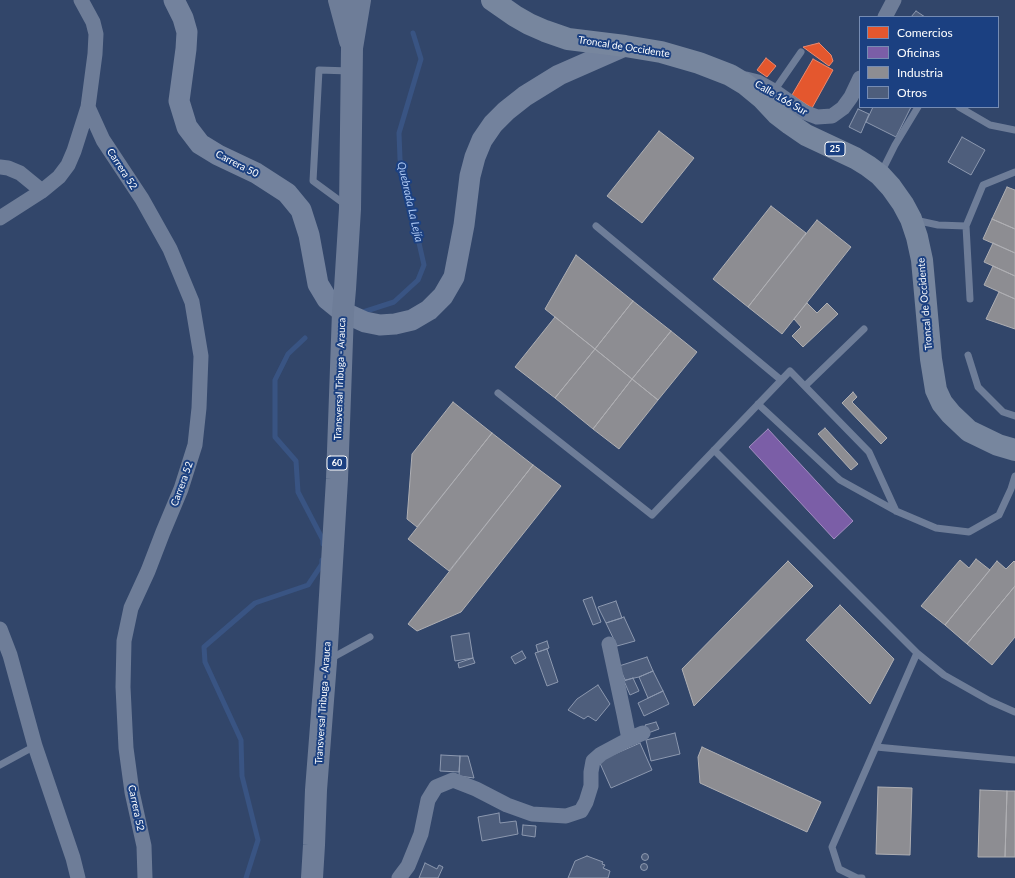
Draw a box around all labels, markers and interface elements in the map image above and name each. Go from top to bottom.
legend [859,16,999,108]
text: Comercios [897,25,953,40]
street label: Troncal de Occidente [577,34,671,60]
text: Oficinas [897,45,940,60]
text: Industria [897,65,943,80]
street label: Calle 166 Sur [753,78,809,118]
text: Otros [897,85,927,100]
road number: 25 [825,142,845,156]
street label: Carrera 52 [104,146,140,192]
street label: Carrera 50 [213,148,261,180]
water label: Quebrada La Lejía [394,160,426,244]
street label: Troncal de Occidente [915,257,935,351]
street label: Transversal Tribuga - Arauca [332,317,348,441]
road number: 60 [327,456,347,470]
street label: Carrera 52 [168,460,196,508]
street label: Transversal Tribuga - Arauca [313,641,333,765]
street label: Carrera 52 [125,784,147,832]

